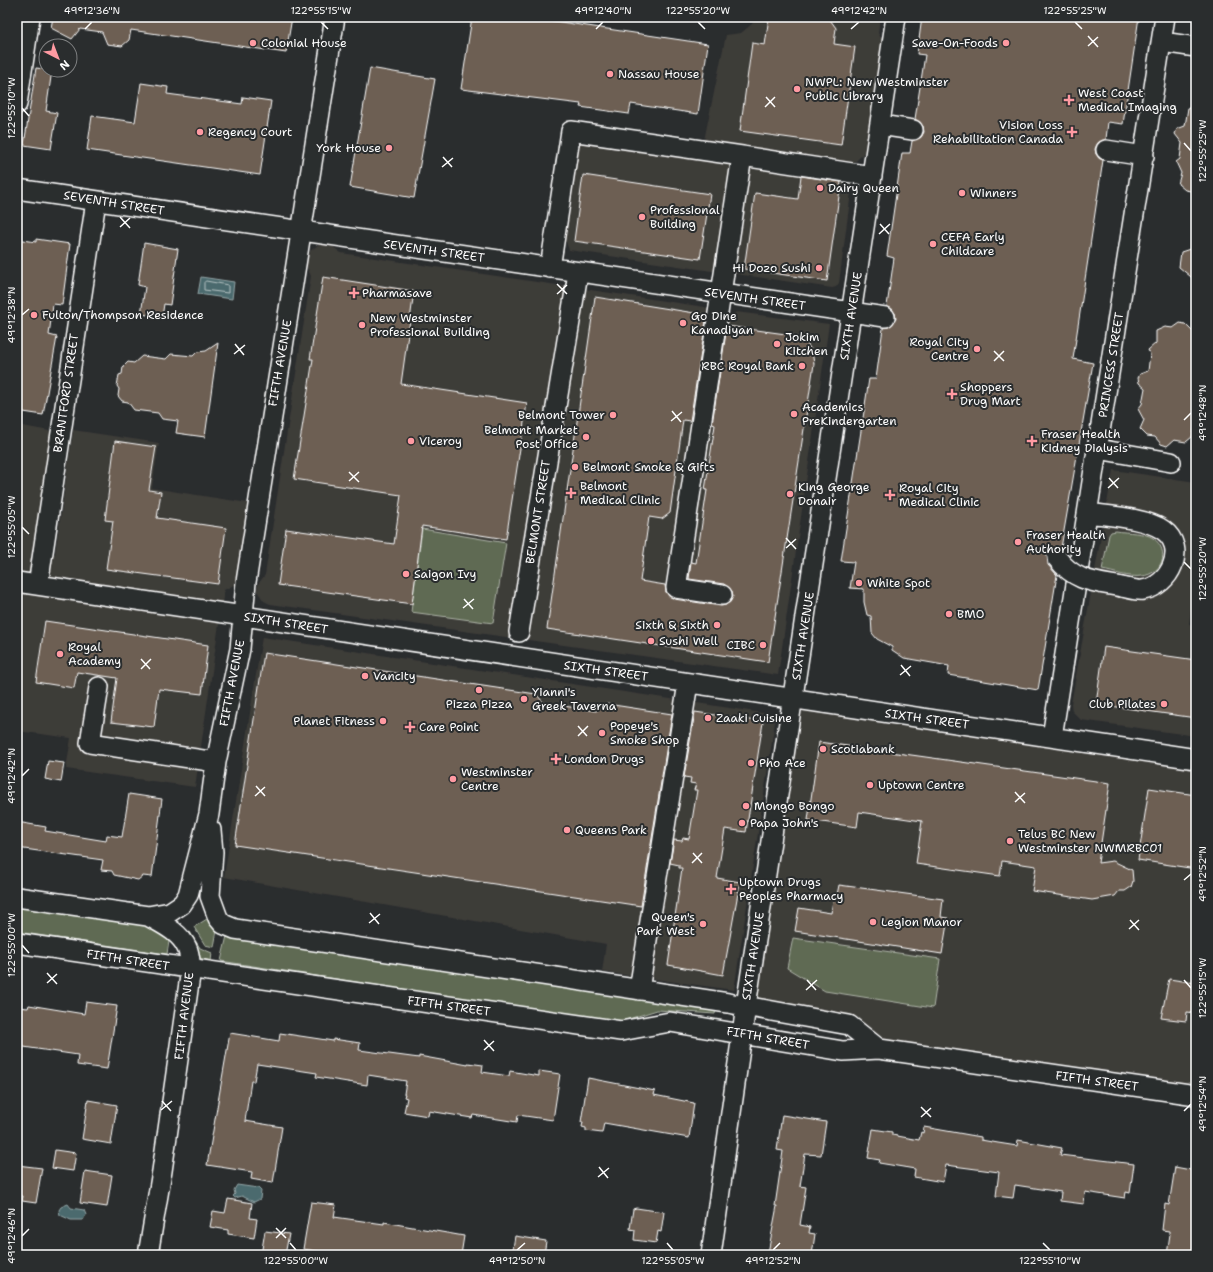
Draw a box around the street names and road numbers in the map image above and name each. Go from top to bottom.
street label: SEVENTH STREET [62,187,166,219]
street label: SEVENTH STREET [382,236,486,266]
street label: SIXTH AVENUE [836,271,866,361]
street label: SEVENTH STREET [703,284,807,314]
street label: PRINCESS STREET [1095,311,1127,419]
street label: FIFTH AVENUE [264,318,296,408]
street label: BRANTFORD STREET [50,332,82,453]
street label: BELMONT STREET [522,458,554,565]
street label: SIXTH AVENUE [788,591,818,681]
street label: SIXTH STREET [243,608,330,638]
street label: FIFTH AVENUE [216,638,248,728]
street label: SIXTH STREET [563,657,650,685]
street label: SIXTH STREET [884,705,971,733]
street label: SIXTH AVENUE [738,911,768,1001]
street label: FIFTH STREET [85,946,171,975]
street label: FIFTH AVENUE [171,971,197,1061]
street label: FIFTH STREET [406,992,492,1020]
street label: FIFTH STREET [725,1023,811,1053]
street label: FIFTH STREET [1054,1067,1140,1095]

